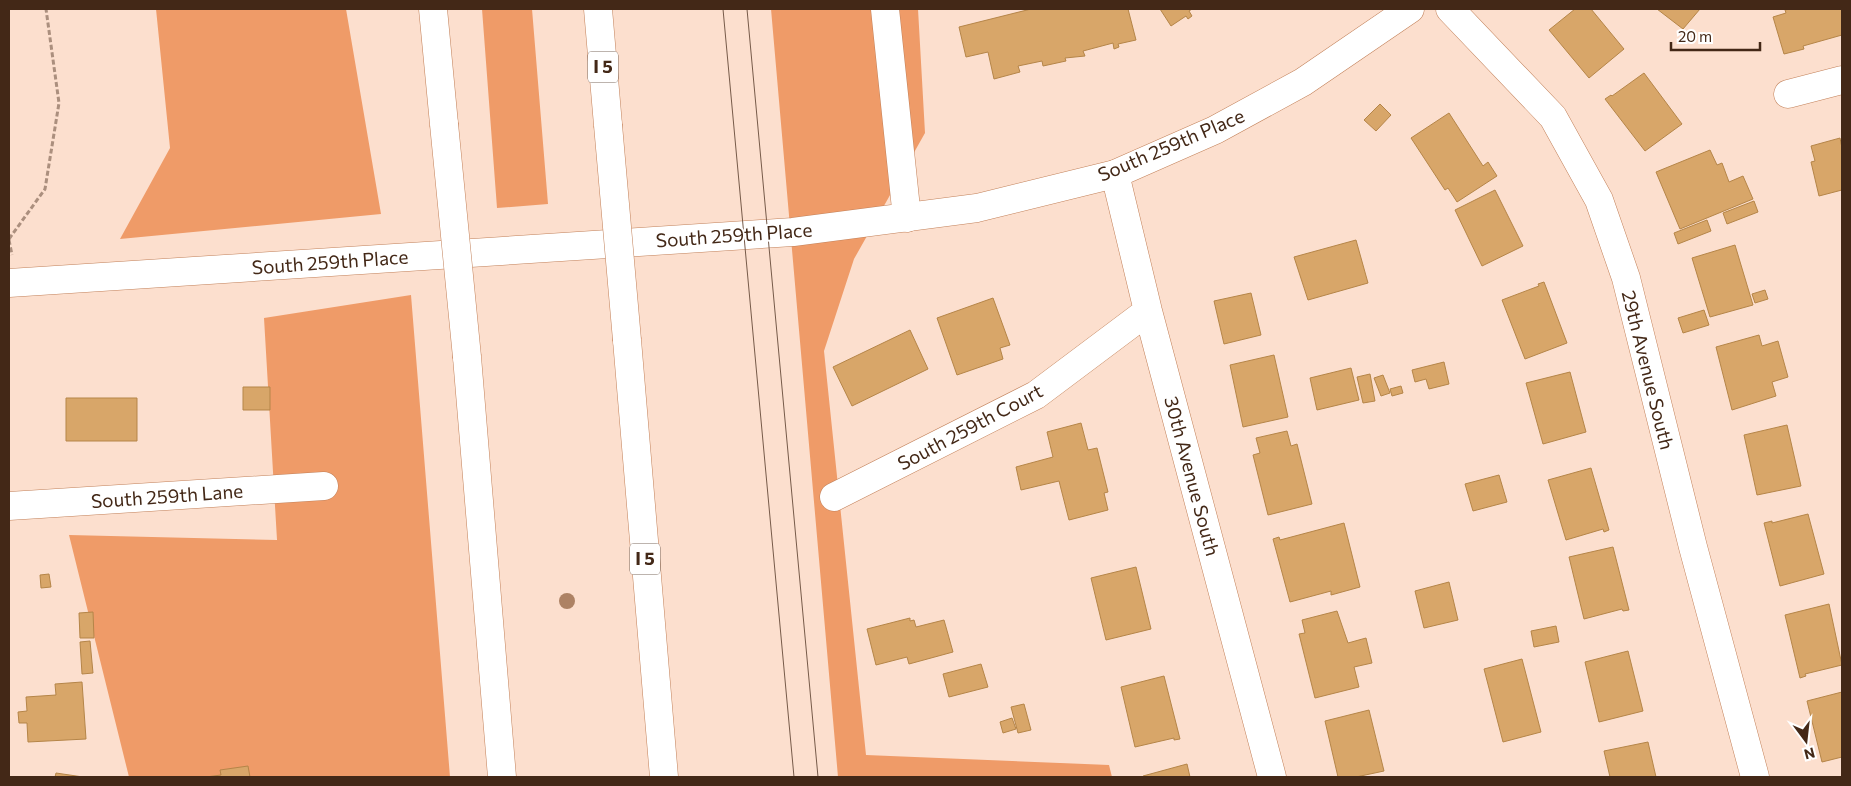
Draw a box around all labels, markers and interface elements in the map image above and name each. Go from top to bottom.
scale bar [1671,20,1760,52]
text: 20 m [1678,27,1712,45]
road number: I 5 [588,52,618,82]
street label: South 259th Place [1094,103,1247,186]
street label: South 259th Place [655,218,813,251]
street label: South 259th Place [251,245,409,278]
street label: 29th Avenue South [1618,288,1679,452]
street label: South 259th Court [893,378,1046,475]
street label: 30th Avenue South [1160,394,1225,558]
street label: South 259th Lane [90,479,244,512]
road number: I 5 [630,544,660,574]
north arrow [1781,716,1831,766]
text: N [1802,744,1817,764]

